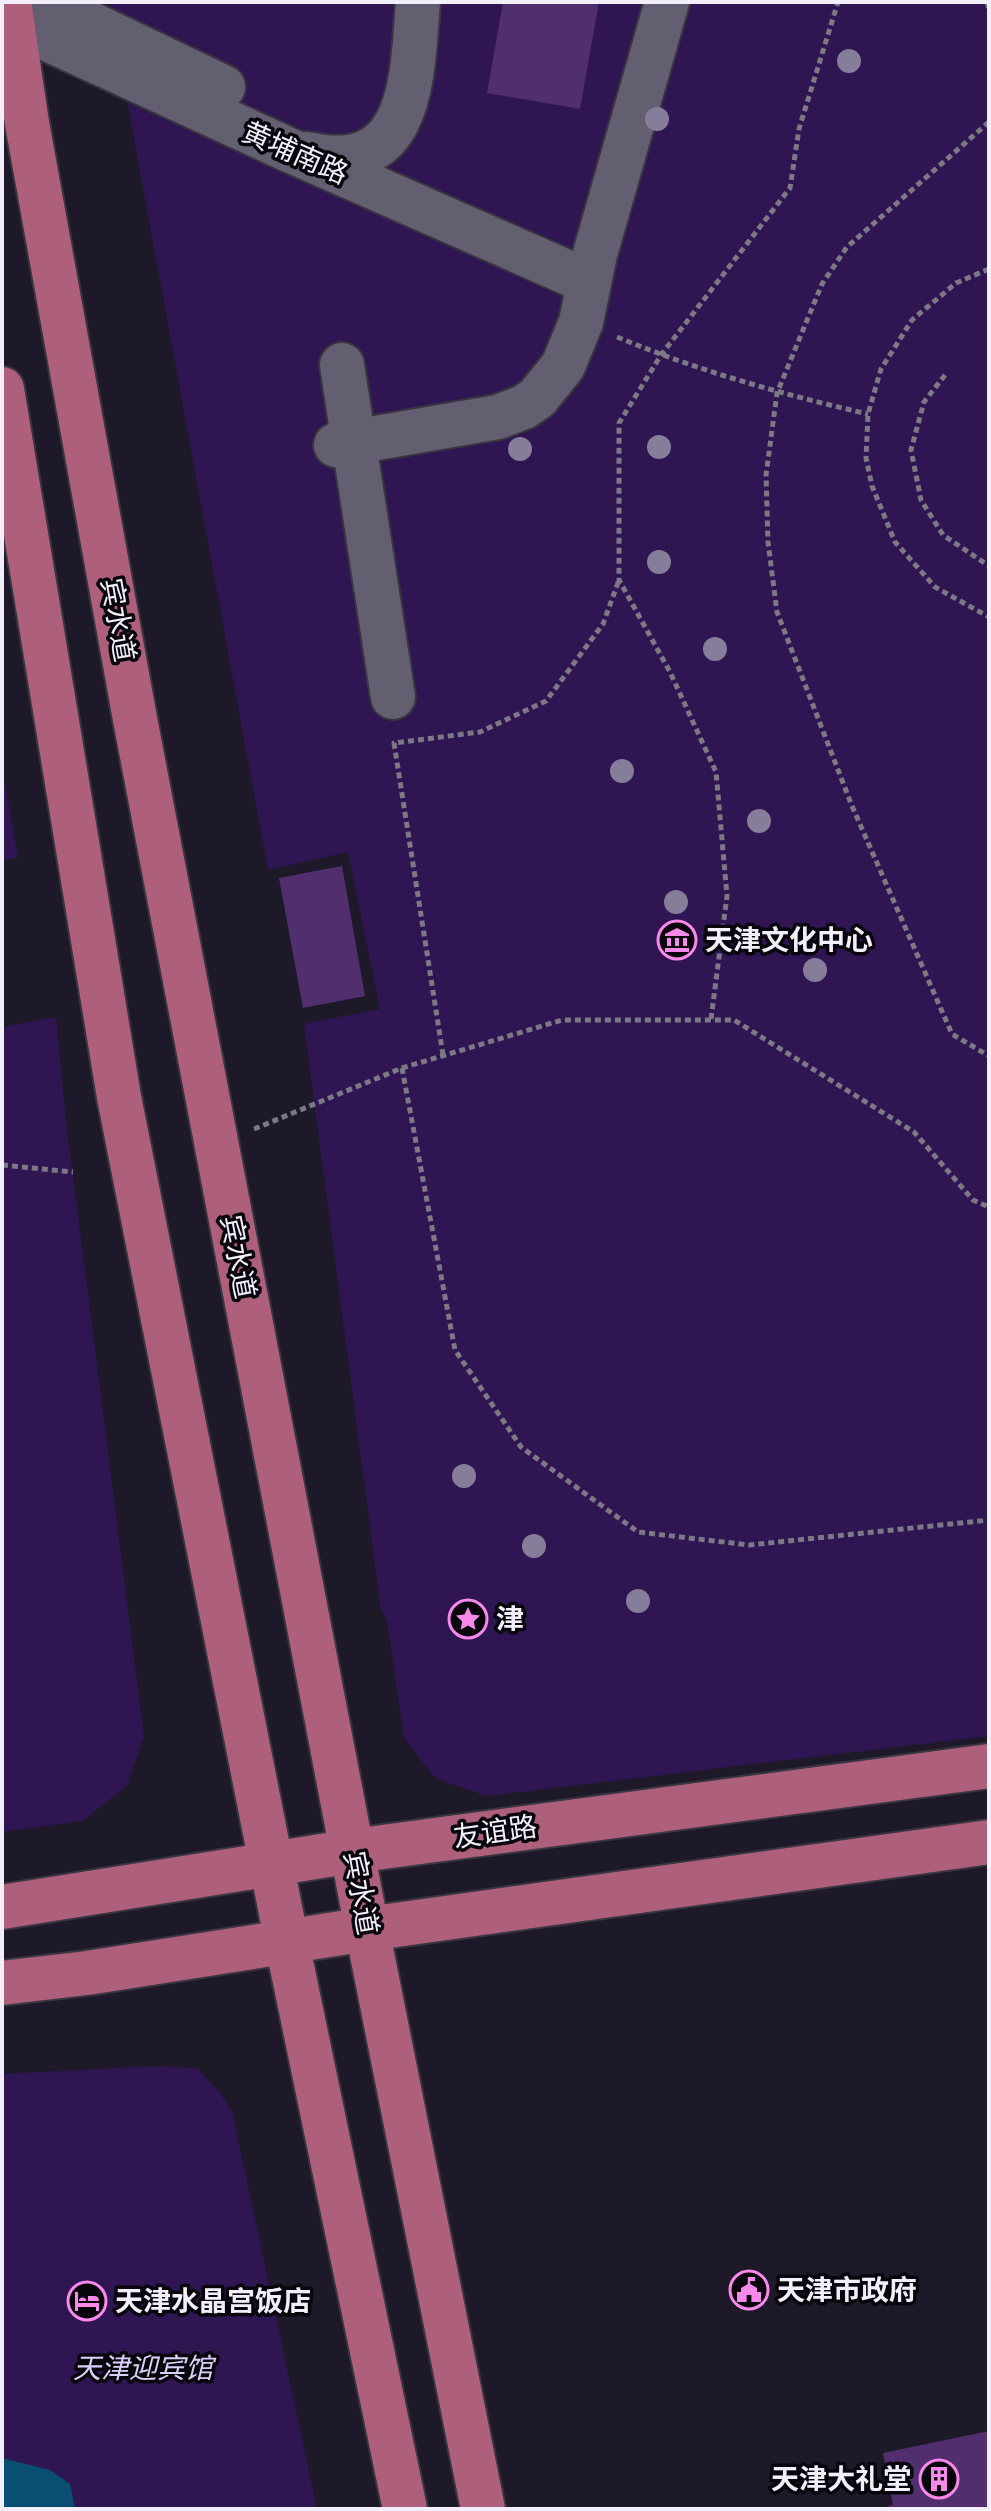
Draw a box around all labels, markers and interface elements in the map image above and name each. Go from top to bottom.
street label: 黄埔南路 [238,116,352,190]
street label: 宾水道 [95,576,141,664]
museum icon: 天津文化中心 [656,919,698,961]
place label: 天津文化中心 [705,925,873,956]
street label: 宾水道 [215,1213,261,1301]
place icon: 津 [447,1598,489,1640]
place label: 津 [496,1604,524,1635]
street label: 友谊路 [451,1811,539,1853]
street label: 宾水道 [338,1849,384,1937]
public building icon: 天津市政府 [728,2269,770,2311]
place label: 天津市政府 [777,2275,917,2306]
hotel icon: 天津水晶宫饭店 [66,2280,108,2322]
place label: 天津水晶宫饭店 [115,2286,311,2317]
park label: 天津迎宾馆 [73,2353,217,2384]
building icon: 天津大礼堂 [918,2458,960,2500]
place label: 天津大礼堂 [771,2464,911,2495]

